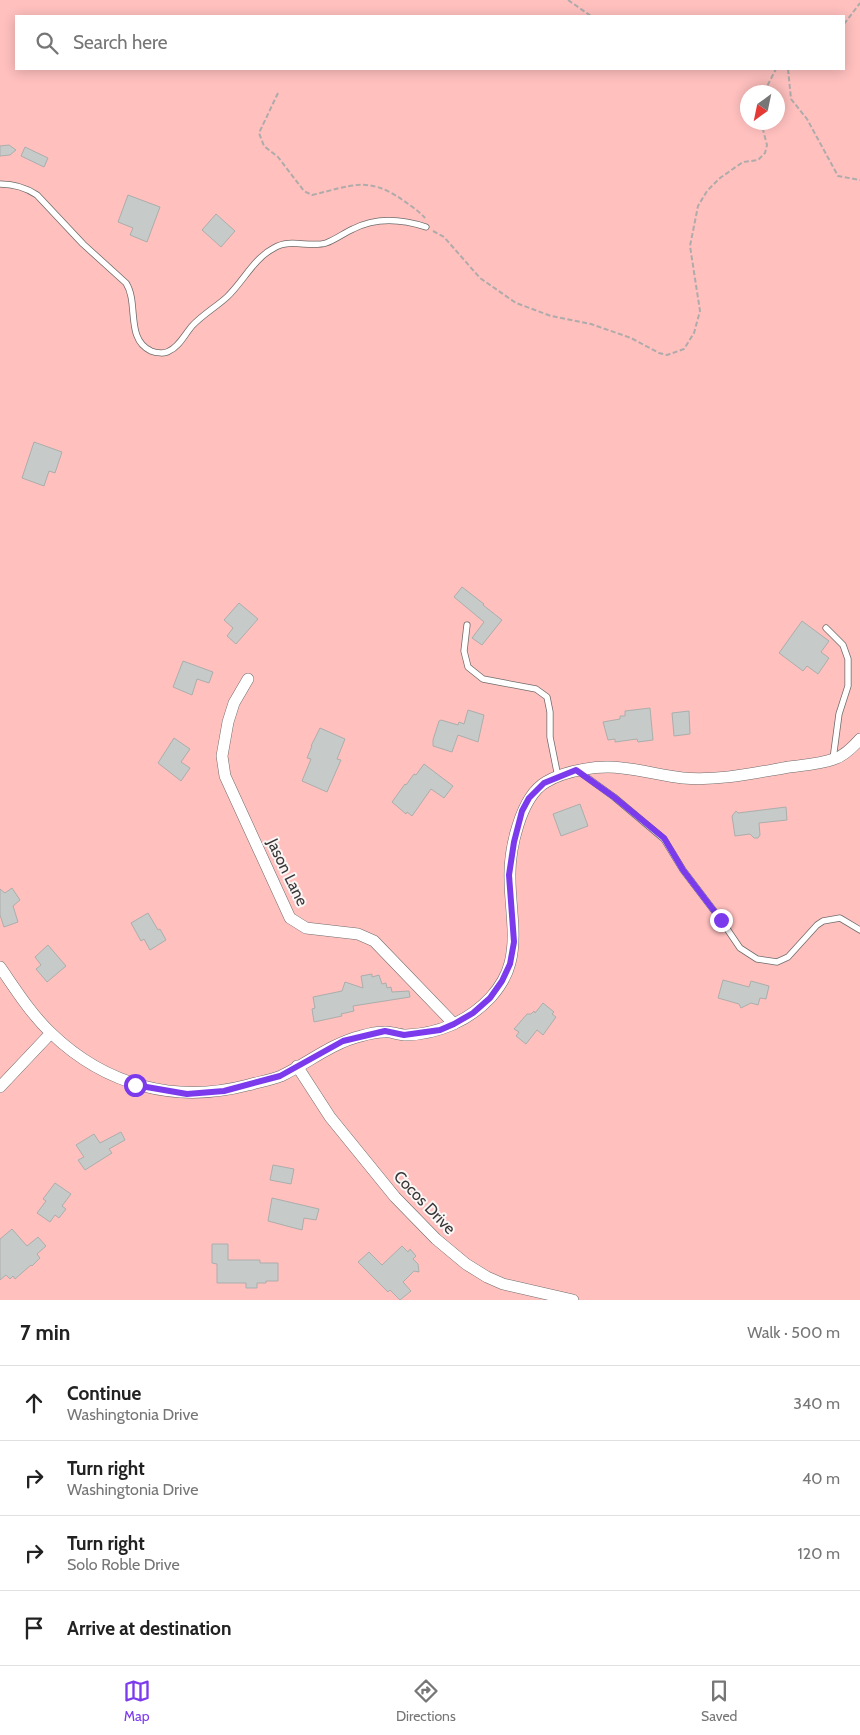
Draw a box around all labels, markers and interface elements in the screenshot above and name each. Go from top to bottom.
search box [15,15,845,70]
icon: search [33,29,61,57]
text: Search here [73,31,167,54]
north arrow [740,85,785,130]
street label: Jason Lane [263,835,312,909]
route end [710,909,733,932]
route start [124,1074,147,1097]
street label: Cocos Drive [390,1167,459,1238]
text: 7 min [20,1320,70,1345]
text: Walk · 500 m [747,1323,840,1342]
text: Continue [67,1382,141,1405]
icon: ahead [20,1389,48,1417]
text: 340 m [793,1394,840,1413]
text: Washingtonia Drive [67,1405,198,1424]
text: Turn right [67,1457,145,1480]
icon: right [20,1464,48,1492]
text: 40 m [802,1469,840,1488]
text: Washingtonia Drive [67,1480,198,1499]
text: Turn right [67,1532,145,1555]
icon: right [20,1539,48,1567]
text: 120 m [798,1544,840,1563]
text: Solo Roble Drive [67,1555,180,1574]
icon: arrive [20,1614,48,1642]
text: Arrive at destination [67,1617,231,1640]
tab: Map [123,1677,151,1725]
tab: Directions [396,1677,456,1725]
tab: Saved [701,1677,737,1725]

